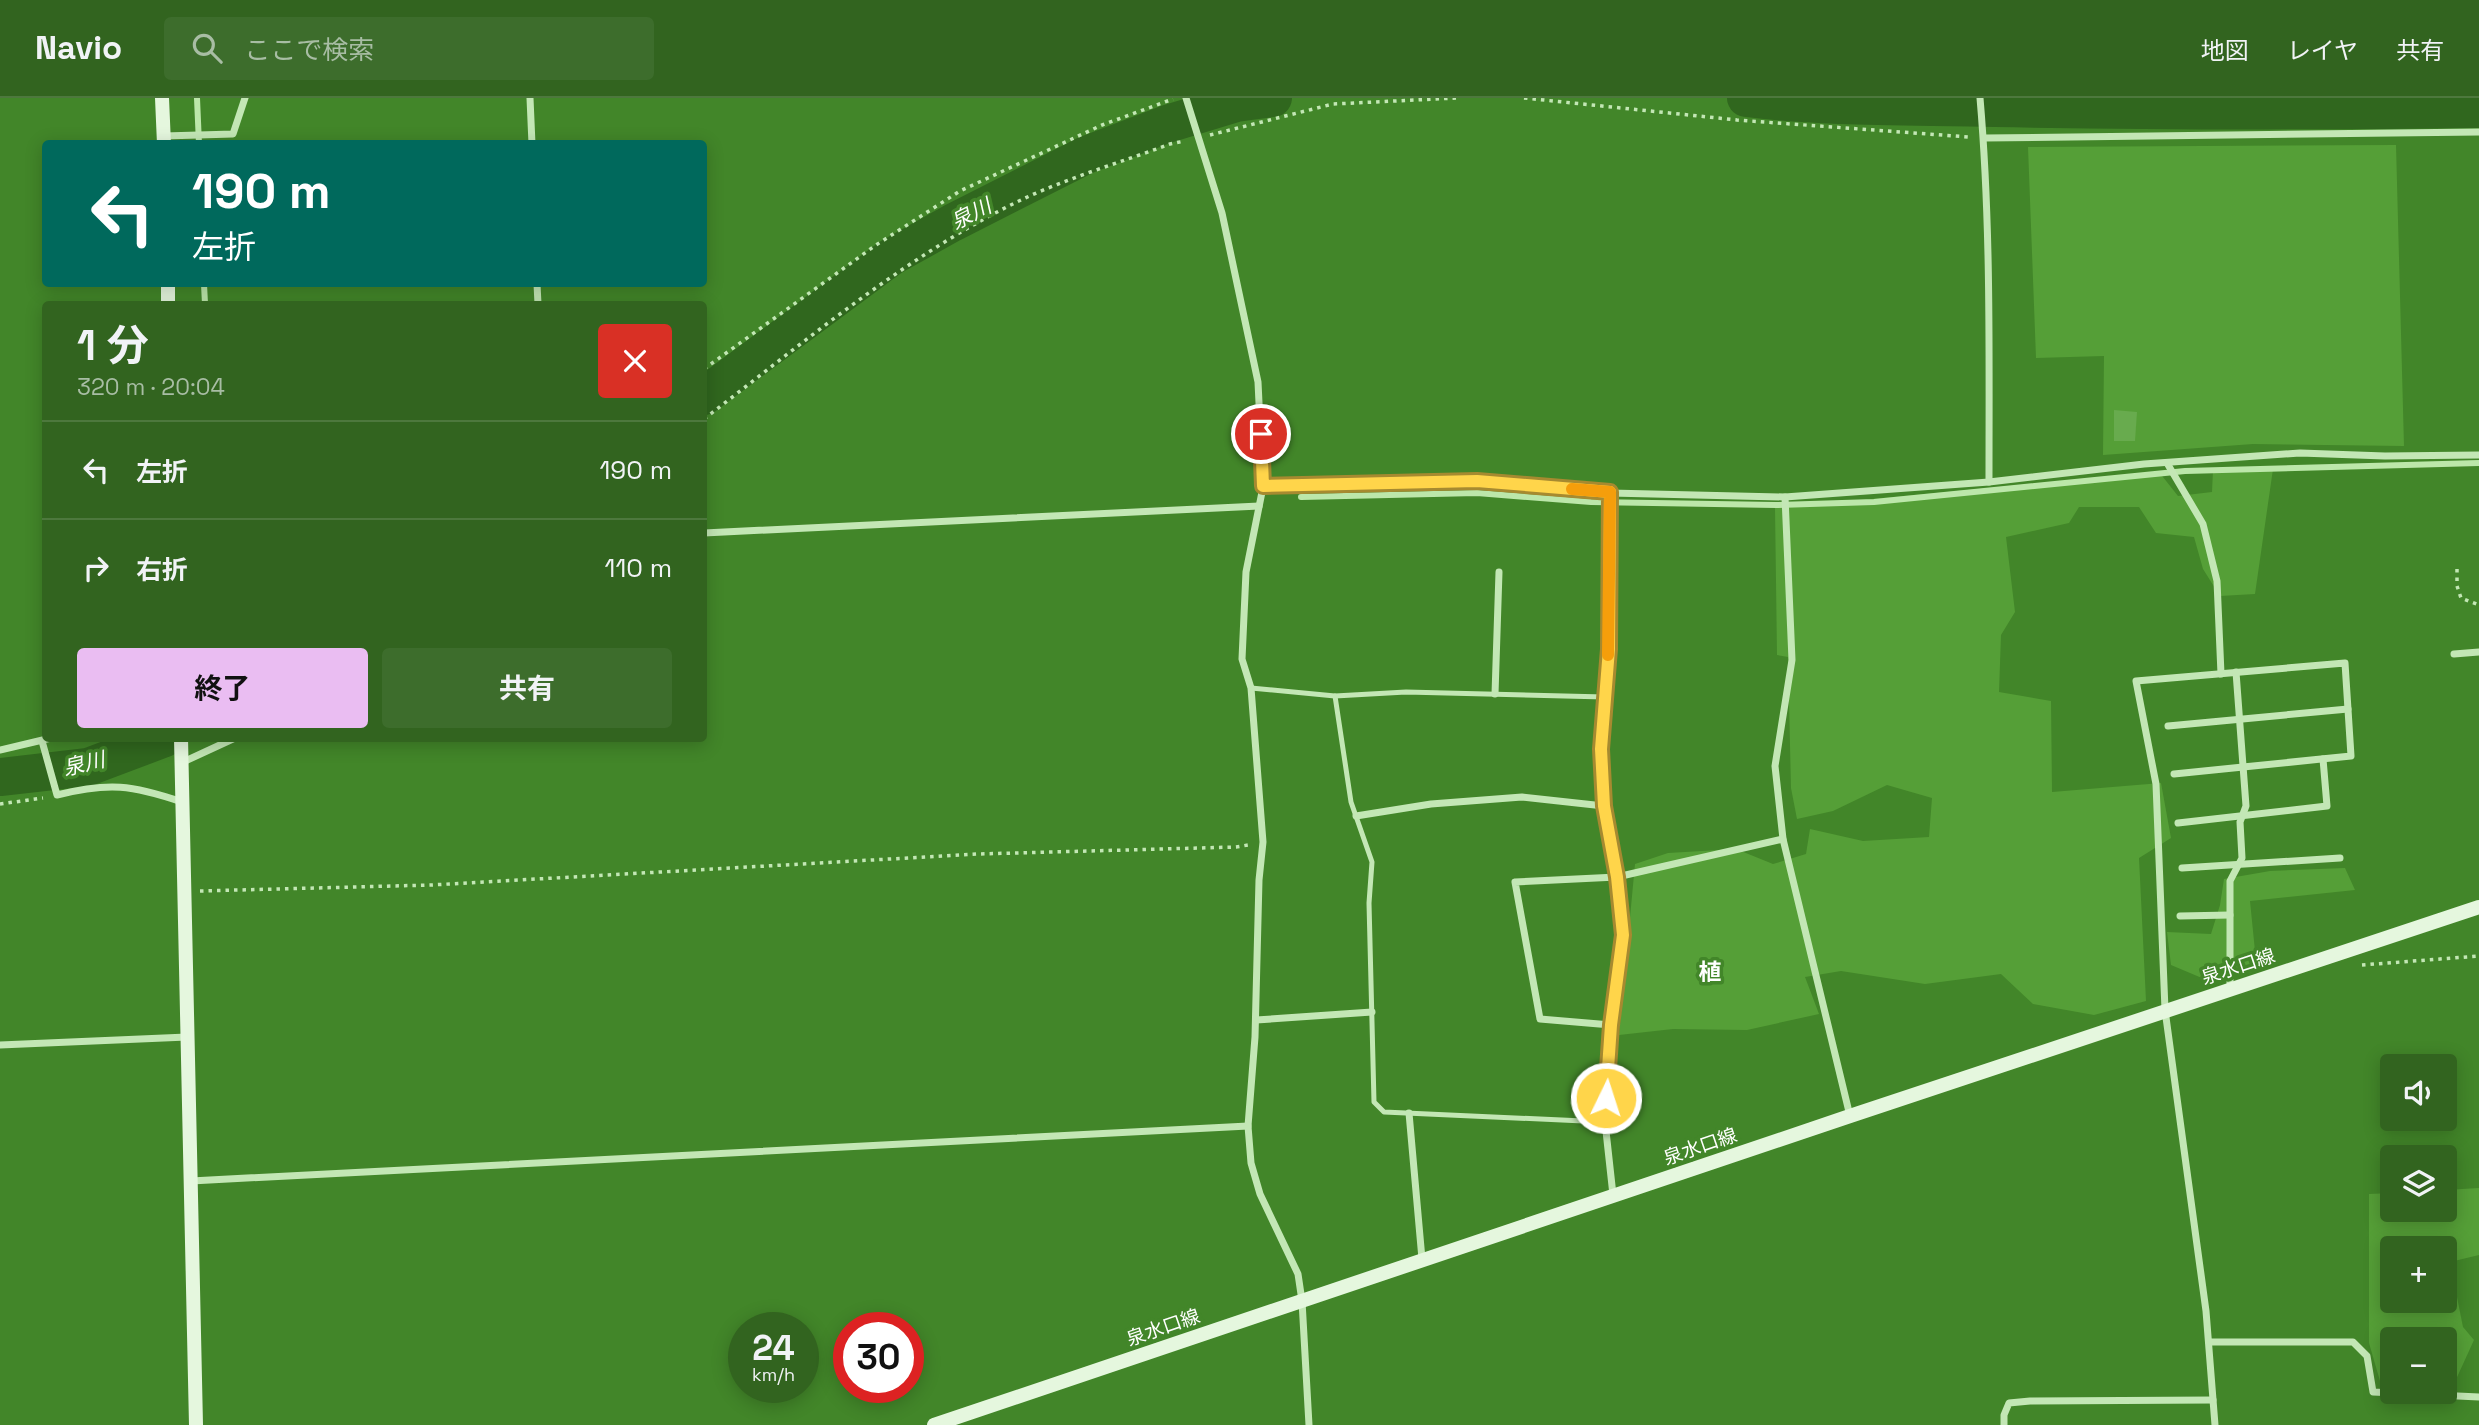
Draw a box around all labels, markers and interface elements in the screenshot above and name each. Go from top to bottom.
search box [164,17,654,80]
text: Navio [35,27,122,69]
icon: search [188,29,226,67]
text: ここで検索 [244,33,374,67]
text: 地図 [2201,35,2249,66]
text: レイヤ [2287,35,2358,66]
text: 共有 [2396,35,2444,66]
text: 190 m [192,160,330,222]
icon: left [77,168,168,259]
water label: 泉川 [946,191,997,235]
text: 左折 [192,227,256,267]
text: 1 分 [77,319,149,372]
button: close [598,324,672,398]
text: 320 m · 20:04 [77,372,225,402]
pin [1231,404,1291,464]
icon: arrive [1242,415,1280,453]
icon: left [77,451,115,489]
text: 190 m [600,453,672,487]
text: 左折 [136,455,188,489]
icon: right [77,549,115,587]
text: 110 m [605,551,672,585]
text: 右折 [136,553,188,587]
button: 終了 [77,648,368,728]
button: 共有 [382,648,672,728]
water label: 泉川 [60,745,109,781]
street label: 泉水口線 [2198,943,2278,990]
district label: 植 [1699,957,1722,987]
map controls [2380,1054,2457,1404]
button: sound [2380,1054,2457,1131]
position arrow [1569,1061,1643,1135]
street label: 泉水口線 [1660,1122,1740,1171]
button: layers [2380,1145,2457,1222]
button: + [2380,1236,2457,1313]
street label: 泉水口線 [1123,1303,1203,1352]
speed limit sign: 30 [833,1312,924,1403]
text: 24 [752,1326,795,1370]
button: − [2380,1327,2457,1404]
text: km/h [752,1363,795,1386]

